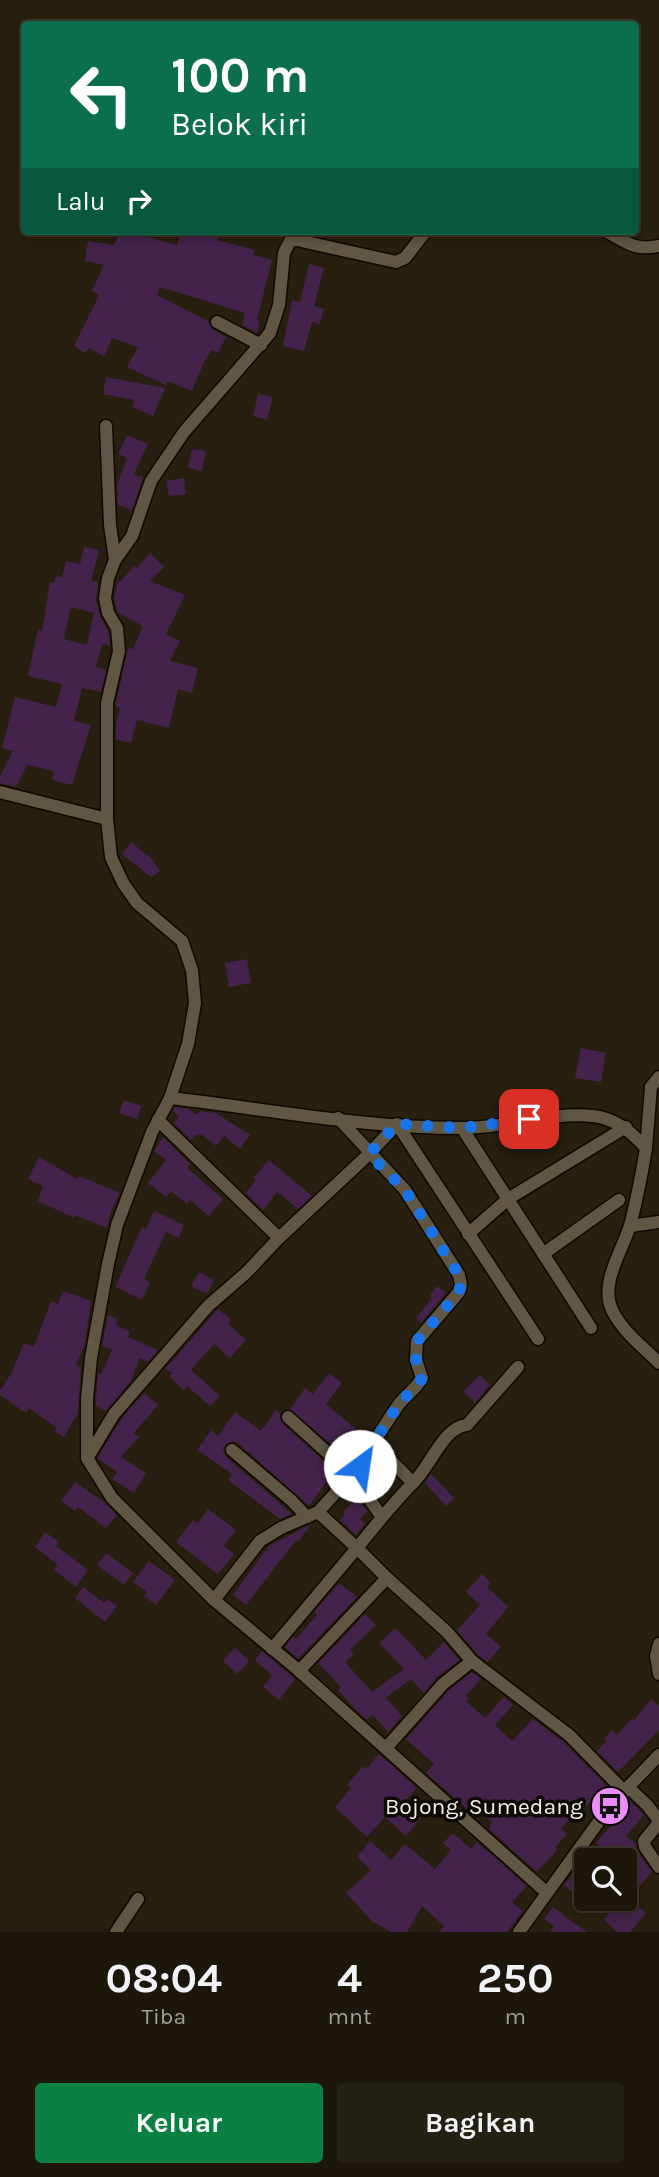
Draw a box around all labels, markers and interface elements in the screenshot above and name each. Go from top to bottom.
text: 100 m [171,47,309,104]
icon: left [56,49,147,140]
text: Belok kiri [171,106,308,143]
icon: right [120,182,158,220]
text: Lalu [56,186,106,217]
pin [499,1089,559,1149]
icon: arrive [510,1100,548,1138]
position arrow [323,1429,397,1503]
bus stop icon: Bojong, Sumedang [589,1785,631,1827]
place label: Bojong, Sumedang [385,1793,583,1820]
map controls [574,1848,637,1911]
button: search [574,1848,637,1911]
text: 08:04 [105,1953,222,2003]
text: 4 [337,1953,362,2003]
text: 250 [477,1953,554,2003]
text: Tiba [141,2003,186,2030]
text: mnt [328,2003,372,2030]
text: m [505,2003,526,2030]
button: Keluar [35,2083,323,2163]
button: Bagikan [337,2083,624,2163]

